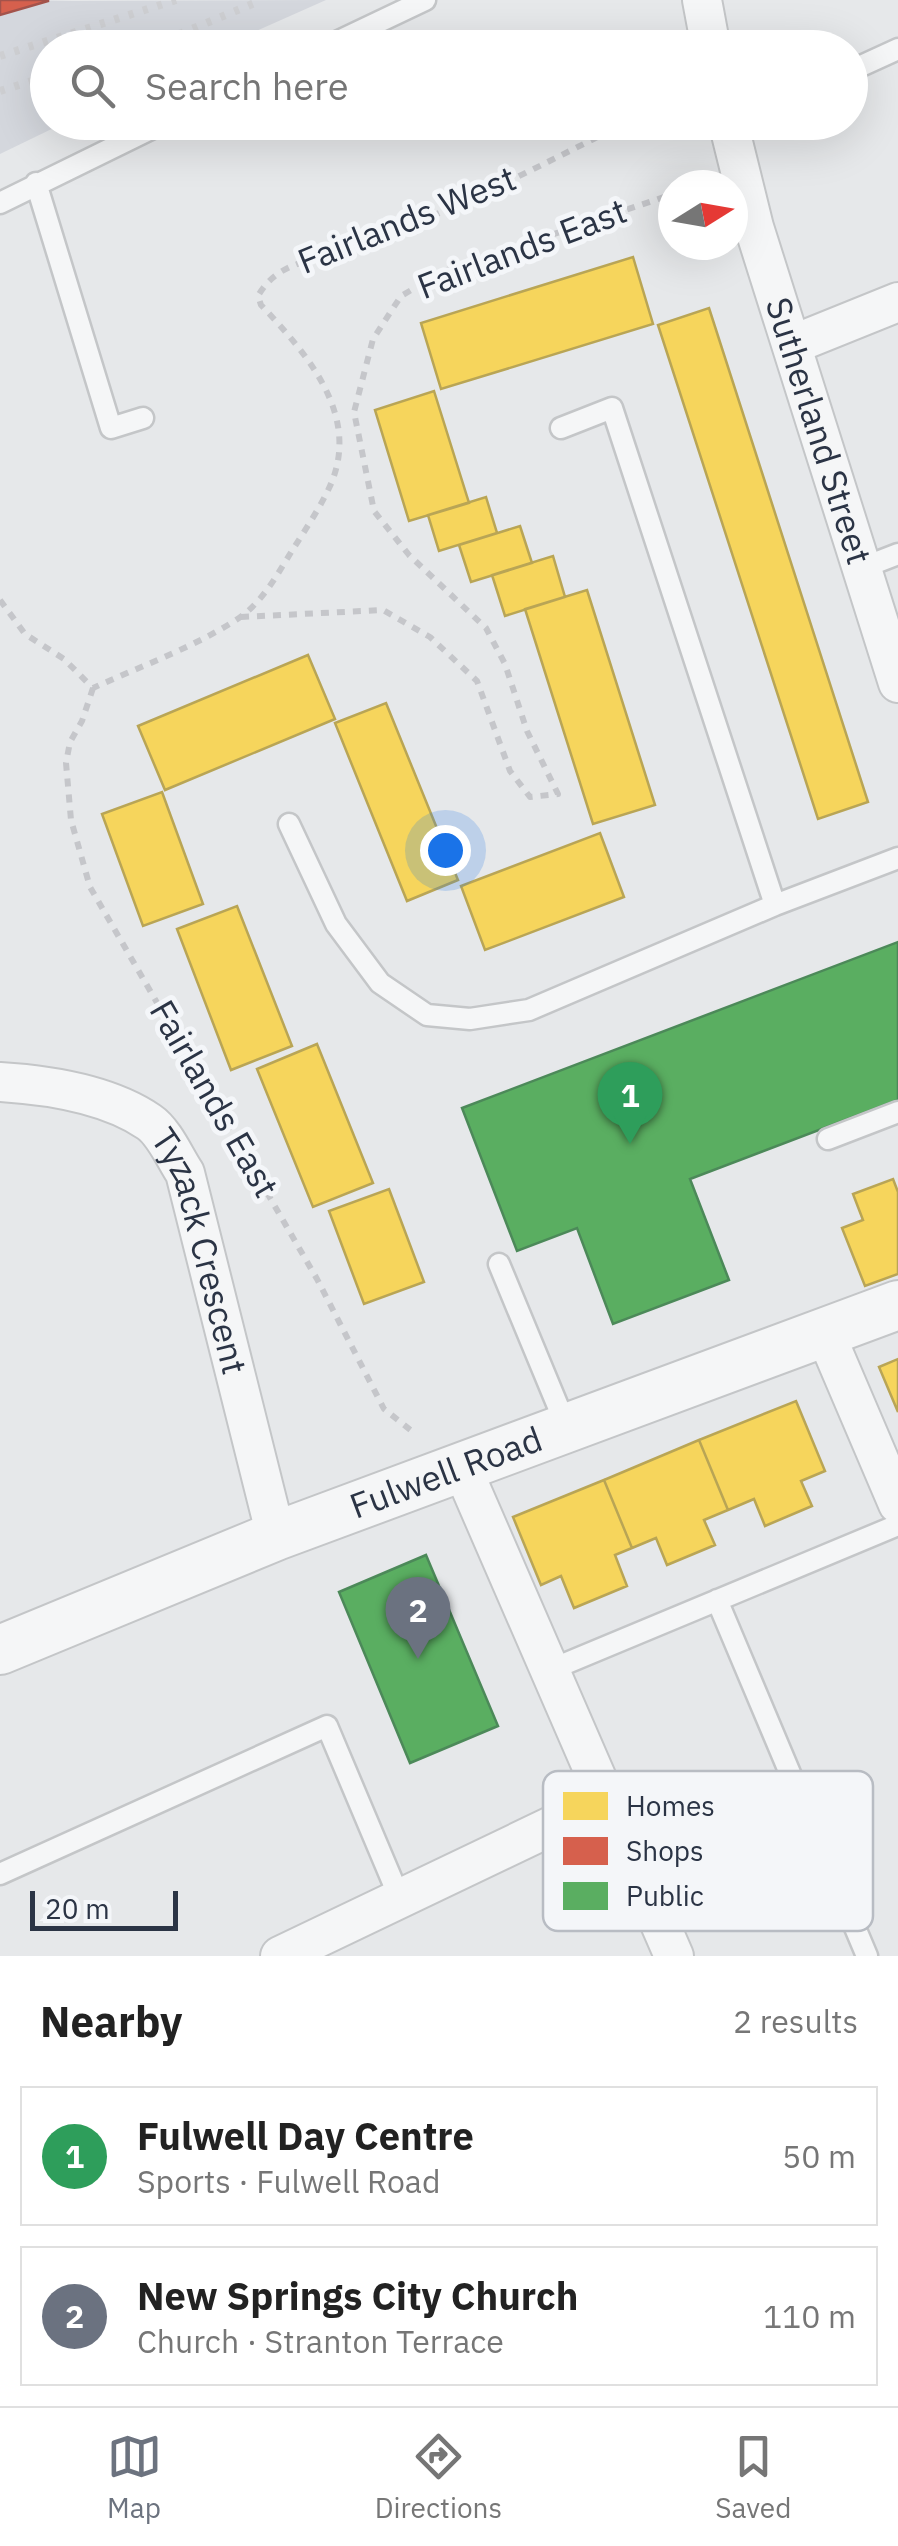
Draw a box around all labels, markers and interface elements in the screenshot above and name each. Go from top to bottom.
search box [30,30,868,140]
icon: search [65,58,120,113]
text: Search here [145,61,349,110]
street label: Fairlands West [291,154,522,284]
north arrow [658,170,748,260]
street label: Fairlands East [411,187,633,309]
street label: Sutherland Street [756,291,883,570]
your location [420,825,471,876]
street label: Fairlands East [140,992,290,1205]
pin: 1 [598,1062,662,1144]
street label: Tyzack Crescent [141,1118,259,1379]
street label: Fulwell Road [343,1415,548,1529]
pin: 2 [386,1576,450,1659]
legend [543,1771,873,1931]
text: Homes [626,1787,715,1824]
text: Shops [626,1832,704,1869]
text: Public [626,1877,704,1914]
scale bar [30,1886,178,1930]
text: 20 m [45,1890,110,1927]
text: Nearby [40,1994,182,2049]
text: 2 results [733,2000,858,2042]
text: Fulwell Day Centre [137,2111,474,2160]
text: 1 [65,2135,84,2177]
text: 50 m [782,2135,856,2177]
text: Sports · Fulwell Road [137,2160,440,2202]
text: New Springs City Church [137,2271,578,2320]
text: 2 [65,2295,84,2337]
text: 110 m [763,2295,856,2337]
text: Church · Stranton Terrace [137,2320,504,2362]
tab: Map [107,2429,162,2526]
tab: Directions [375,2429,502,2526]
tab: Saved [715,2429,791,2526]

